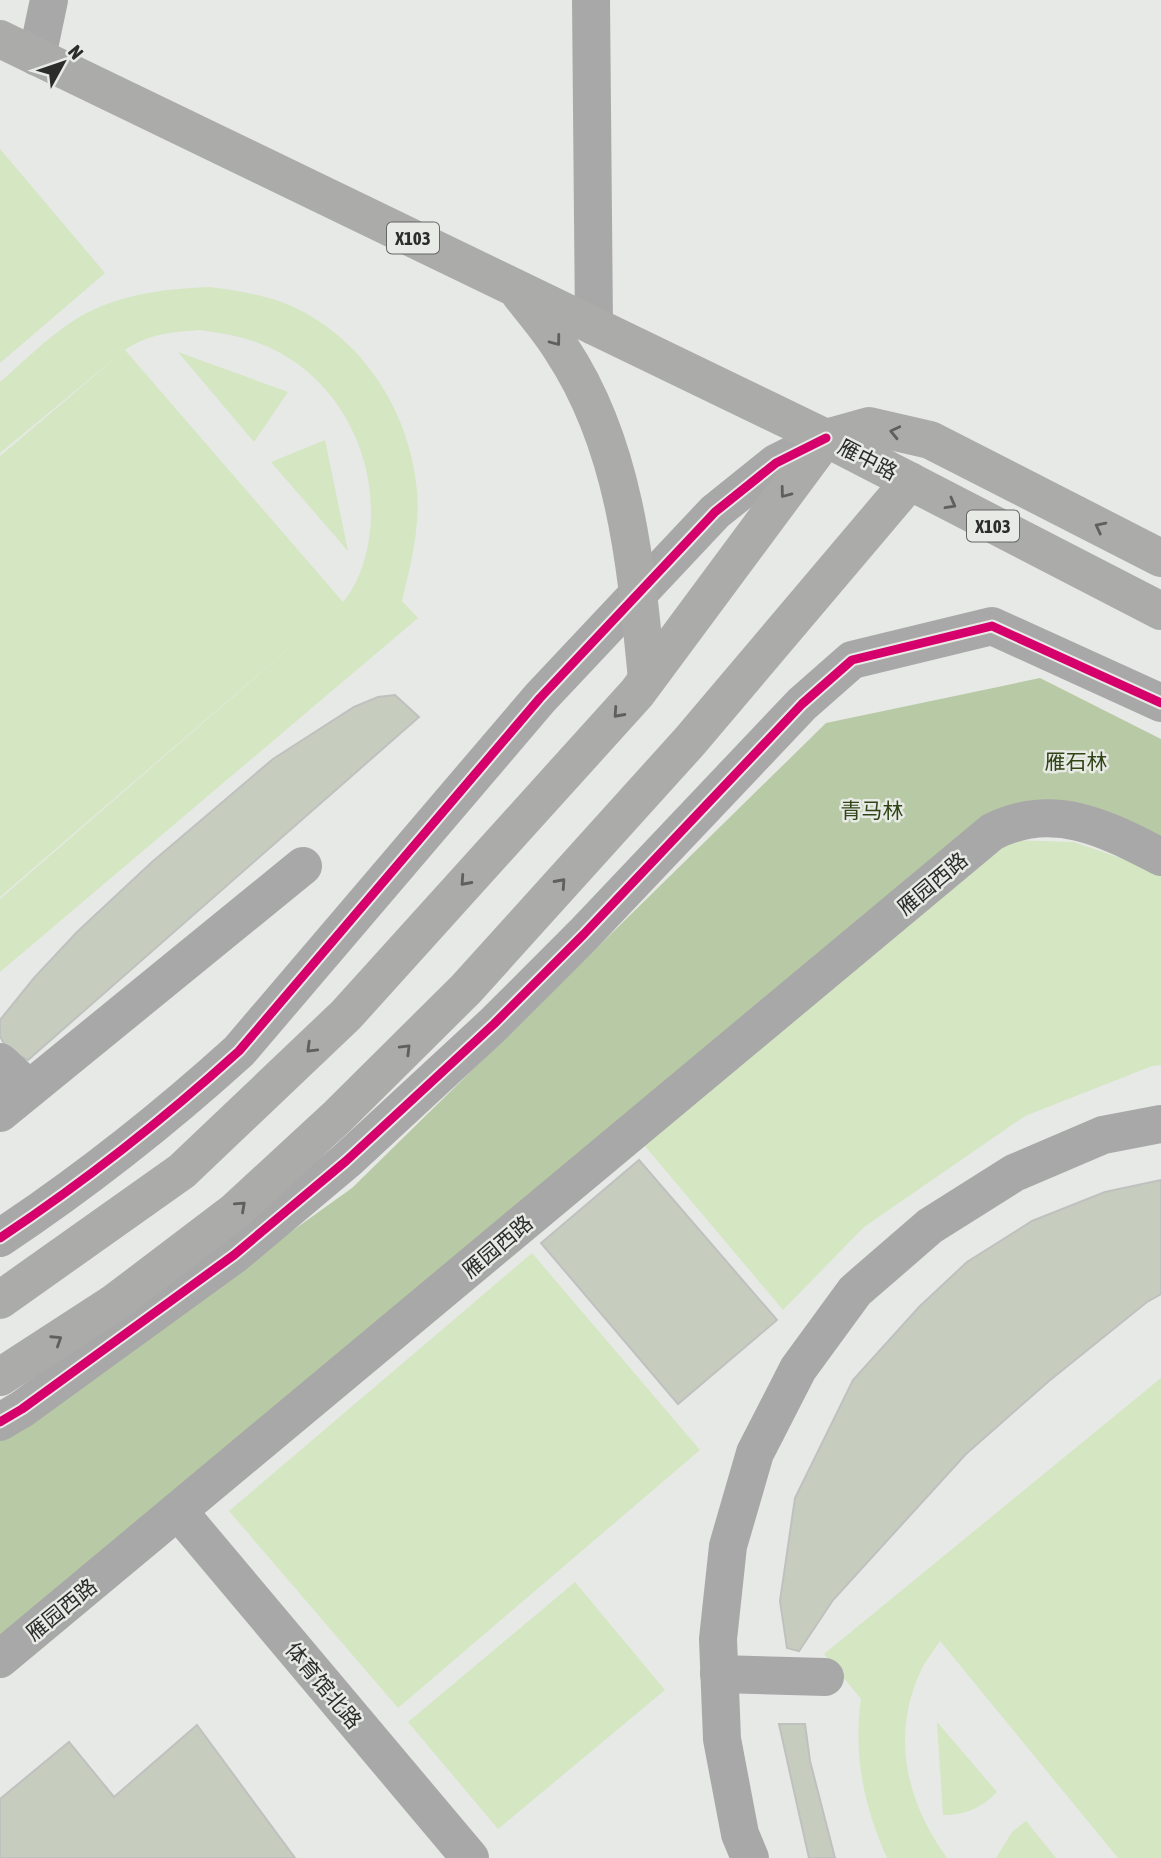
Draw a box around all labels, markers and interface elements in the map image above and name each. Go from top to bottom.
north arrow [28,28,98,98]
text: N [64,41,88,63]
road number: X103 [387,222,439,254]
one-way arrow [547,333,560,346]
one-way arrow [889,426,901,440]
street label: 雁中路 [834,434,902,484]
one-way arrow [781,485,793,497]
one-way arrow [944,496,957,509]
road number: X103 [967,510,1019,541]
one-way arrow [1095,522,1107,536]
one-way arrow [614,705,626,718]
park label: 雁石林 [1045,749,1108,773]
park label: 青马林 [841,798,904,822]
street label: 雁园西路 [892,847,972,919]
one-way arrow [461,873,473,886]
one-way arrow [553,878,566,891]
one-way arrow [306,1040,319,1053]
one-way arrow [397,1044,410,1057]
one-way arrow [233,1201,246,1214]
street label: 雁园西路 [457,1210,537,1282]
one-way arrow [49,1335,62,1348]
street label: 雁园西路 [21,1573,101,1645]
street label: 体育馆北路 [281,1637,367,1733]

